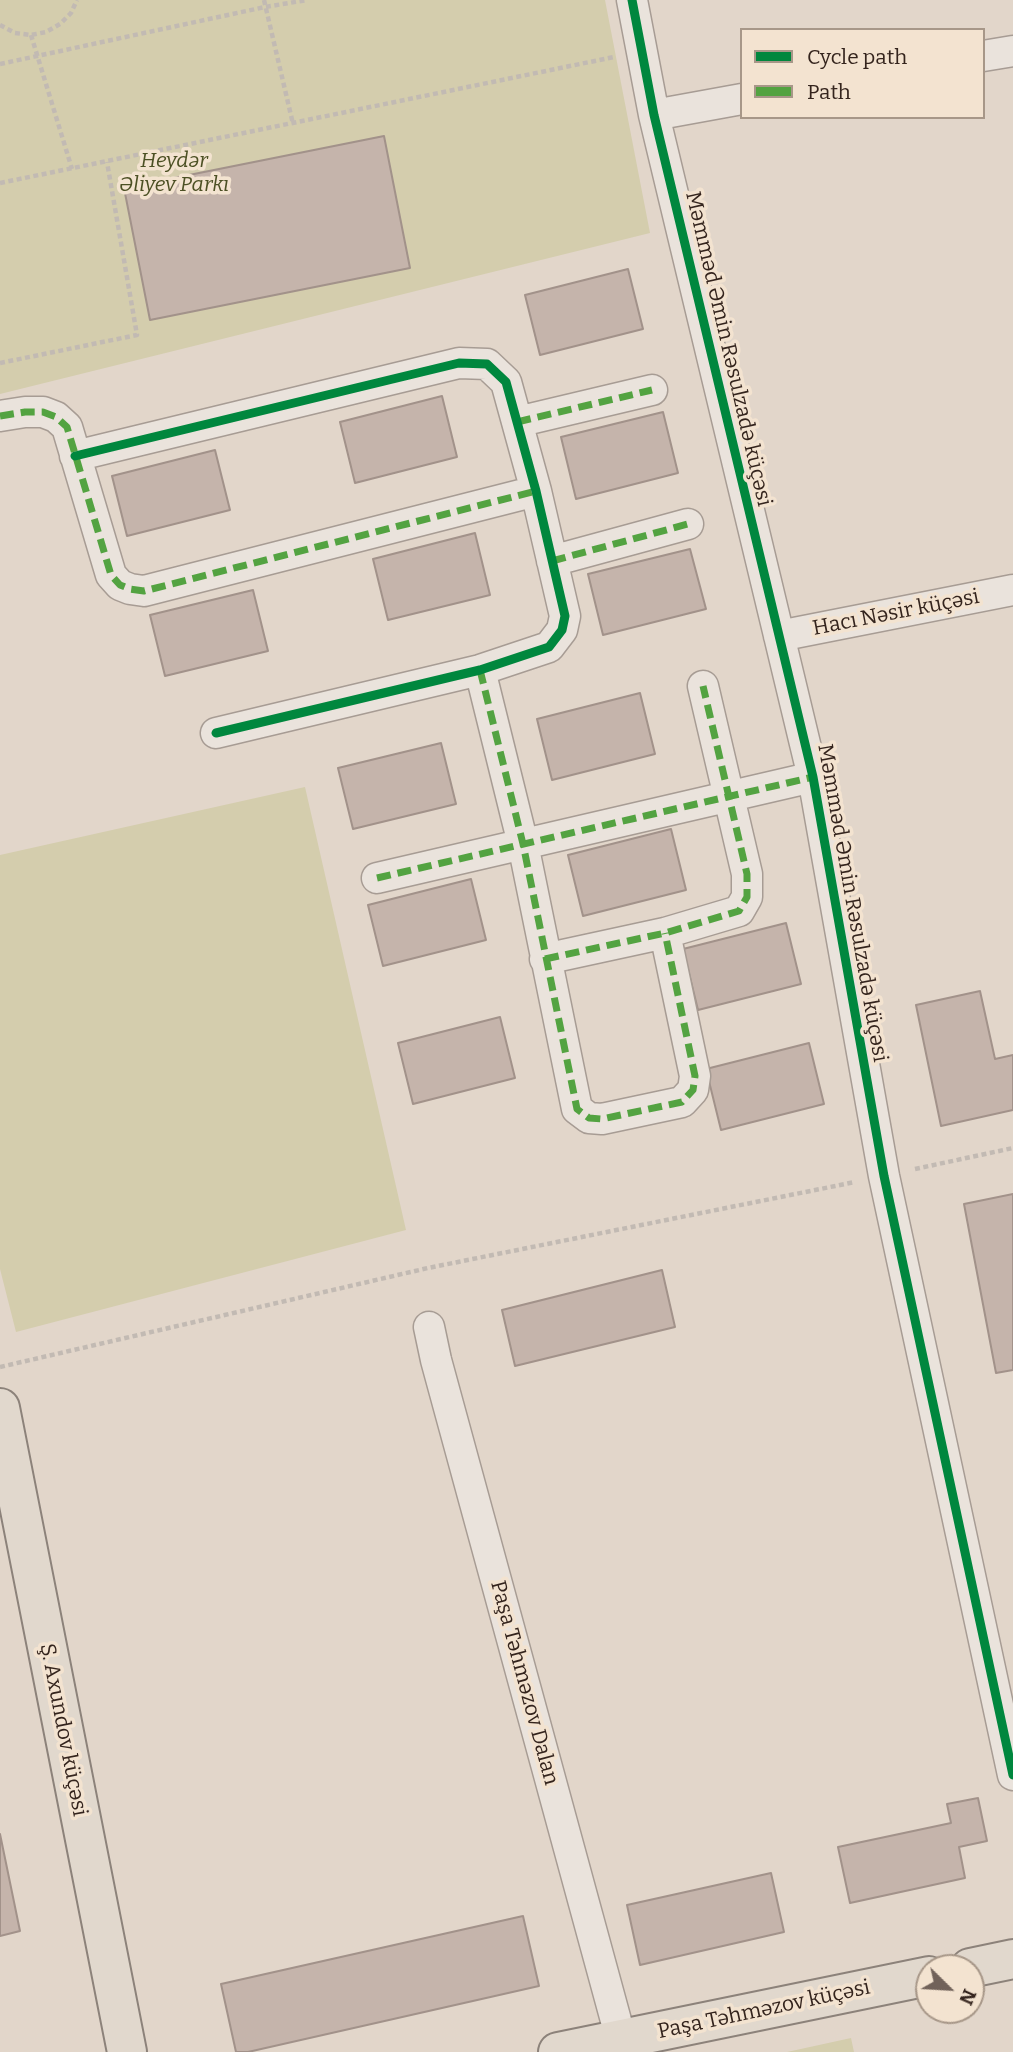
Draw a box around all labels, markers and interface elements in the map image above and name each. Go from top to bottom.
legend [740,28,985,119]
text: Cycle path [807,44,907,70]
text: Path [807,79,851,105]
park label: Heydər Əliyev Parkı [119,148,229,198]
street label: Məmməd Əmin Rəsulzadə küçəsi [679,189,777,509]
street label: Hacı Nəsir küçəsi [811,584,981,642]
street label: Məmməd Əmin Rəsulzadə küçəsi [812,742,892,1064]
street label: Paşa Təhməzov Dalan [485,1578,563,1788]
street label: Ş. Axundov küçəsi [34,1641,92,1819]
north arrow [915,1954,985,2024]
street label: Paşa Təhməzov küçəsi [655,1975,873,2045]
text: N [954,1986,981,2008]

